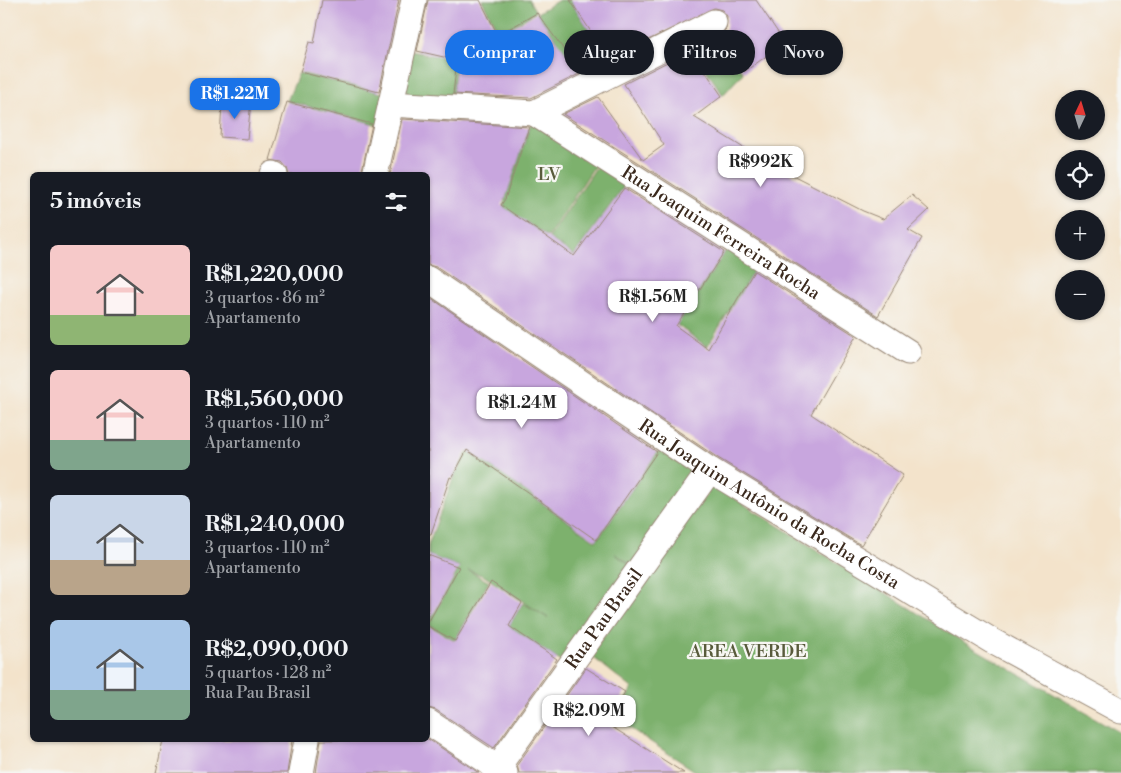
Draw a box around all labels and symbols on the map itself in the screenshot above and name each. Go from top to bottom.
pin: R$1.22M [189,78,281,120]
north arrow [1055,90,1105,140]
pin: R$992K [720,146,802,188]
street label: Rua Joaquim Ferreira Rocha [617,161,825,306]
park label: LV [538,163,561,186]
pin: R$1.56M [607,280,699,323]
pin: R$1.24M [476,386,568,429]
street label: Rua Joaquim Antônio da Rocha Costa [634,414,905,595]
street label: Rua Pau Brasil [560,563,648,674]
park label: AREA VERDE [688,640,807,663]
pin: R$2.09M [543,694,635,737]

